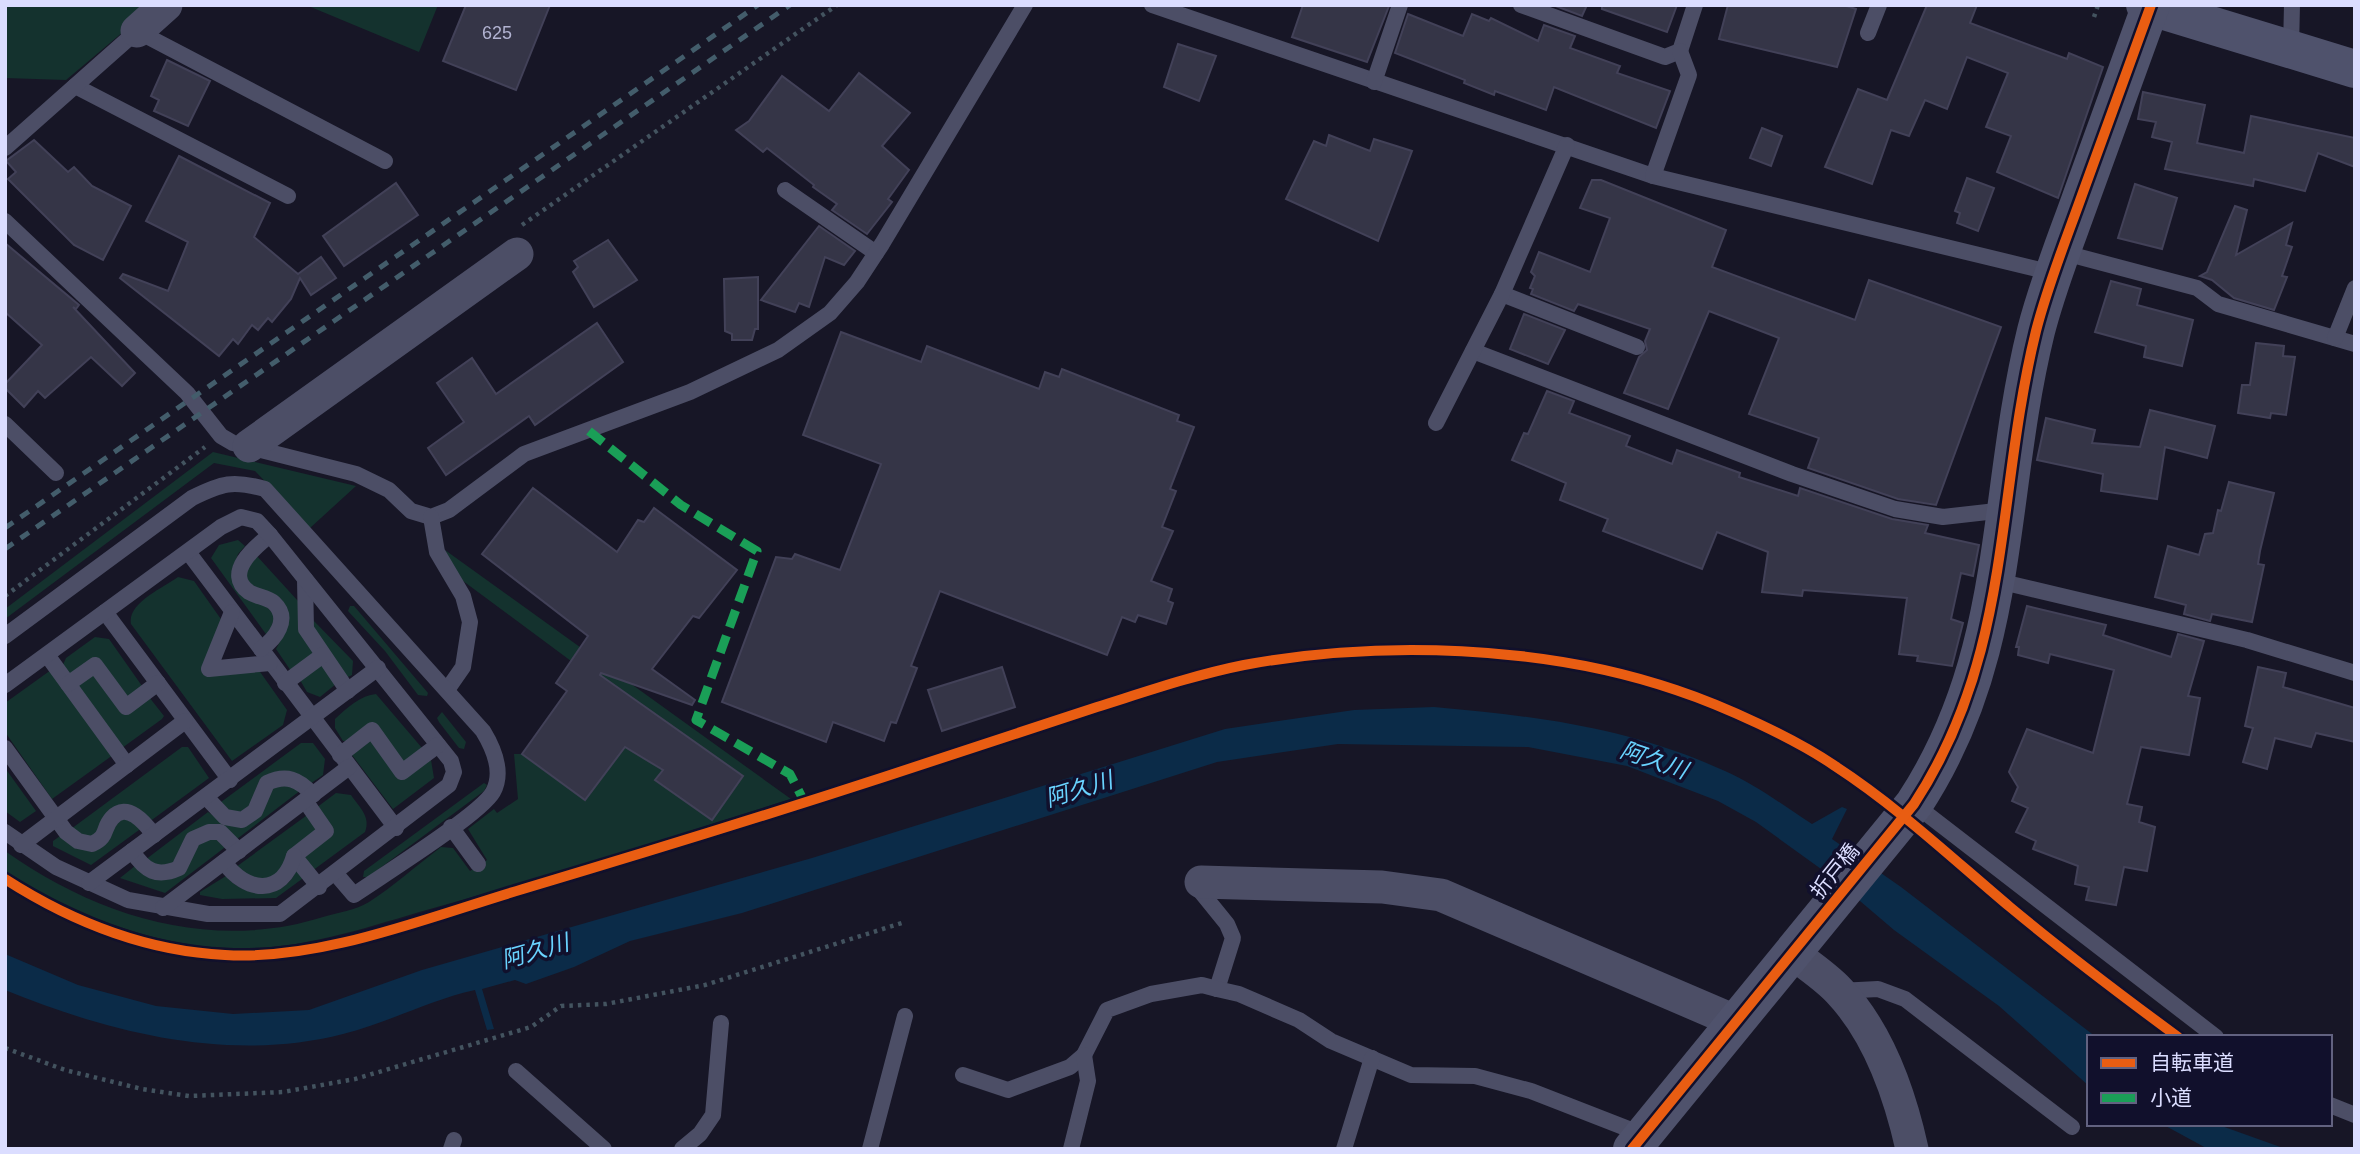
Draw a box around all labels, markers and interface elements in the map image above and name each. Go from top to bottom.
house number: 625 [482,23,512,43]
water label: 阿久川 [1617,736,1694,785]
water label: 阿久川 [1042,766,1119,812]
street label: 折戸橋 [1806,839,1863,902]
water label: 阿久川 [498,928,575,973]
legend [2087,1035,2332,1126]
text: 自転車道 [2150,1051,2234,1074]
text: 小道 [2150,1086,2192,1109]

